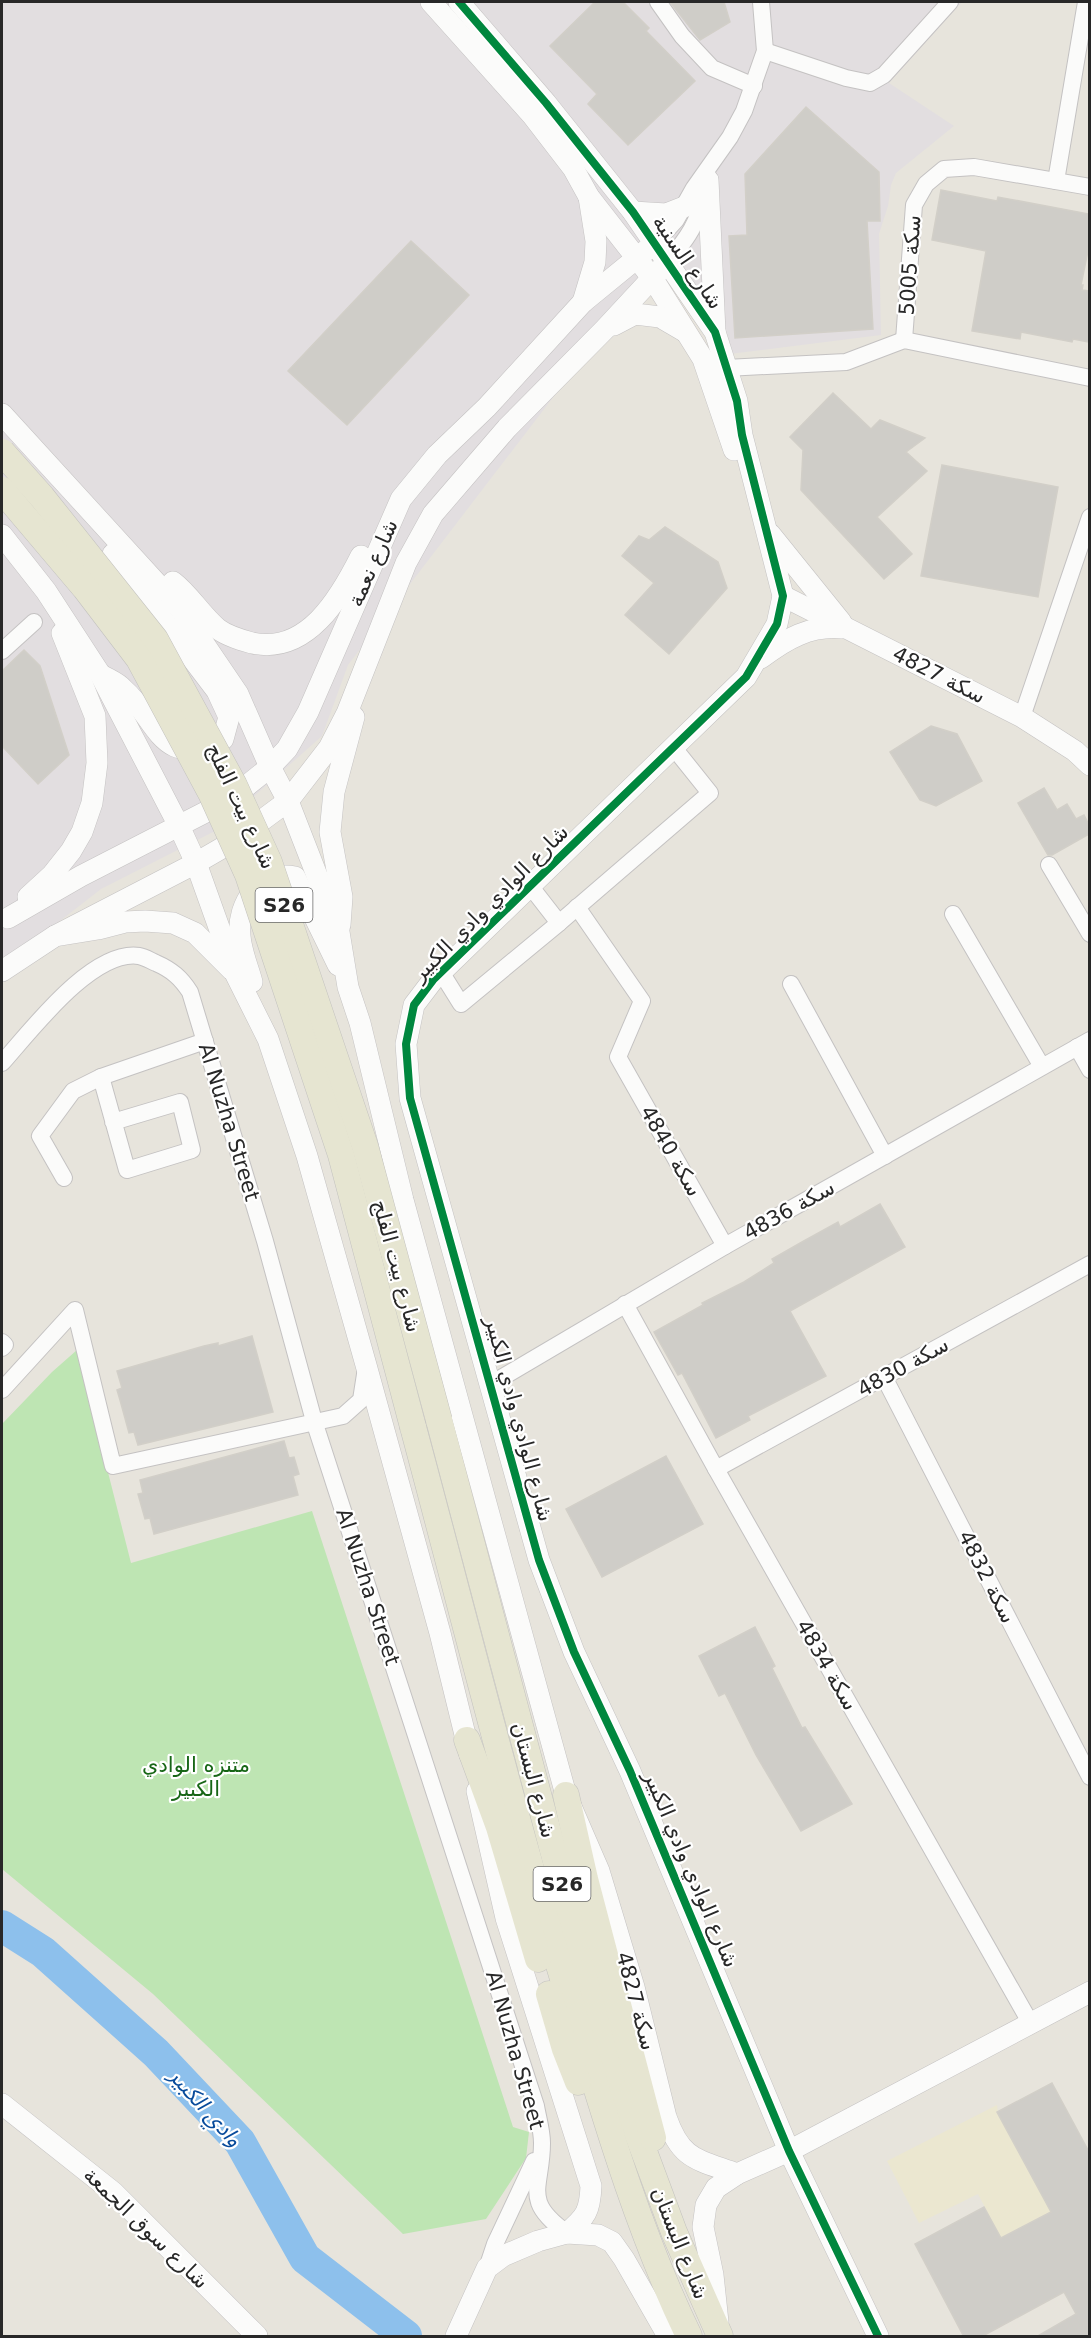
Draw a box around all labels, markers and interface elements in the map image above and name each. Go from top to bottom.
street label: شارع السنية [648,210,728,314]
street label: سكة 5005 [895,214,925,316]
street label: شارع نعمة [343,516,403,610]
street label: سكة 4827 [889,641,989,709]
street label: شارع بيت الفلج [201,739,281,873]
street label: شارع الوادي وادي الكبير [406,820,573,987]
road number: S26 [256,888,312,922]
street label: Al Nuzha Street [194,1040,264,1204]
street label: سكة 4840 [635,1101,707,1201]
street label: سكة 4836 [739,1175,839,1245]
street label: شارع بيت الفلج [368,1197,426,1335]
street label: شارع الوادي وادي الكبير [480,1313,558,1524]
street label: سكة 4830 [853,1332,953,1402]
street label: Al Nuzha Street [331,1505,405,1669]
street label: سكة 4832 [953,1527,1021,1627]
street label: سكة 4834 [791,1615,863,1715]
street label: شارع البستان [507,1720,561,1840]
park label: متنزه الوادي الكبير [142,1753,250,1801]
street label: شارع الوادي وادي الكبير [638,1766,743,1971]
road number: S26 [534,1867,590,1901]
street label: سكة 4827 [611,1949,661,2053]
street label: Al Nuzha Street [481,1968,549,2132]
water label: وادي الكبير [159,2062,247,2155]
street label: شارع سوق الجمعة [79,2162,213,2294]
street label: شارع البستان [647,2183,713,2303]

